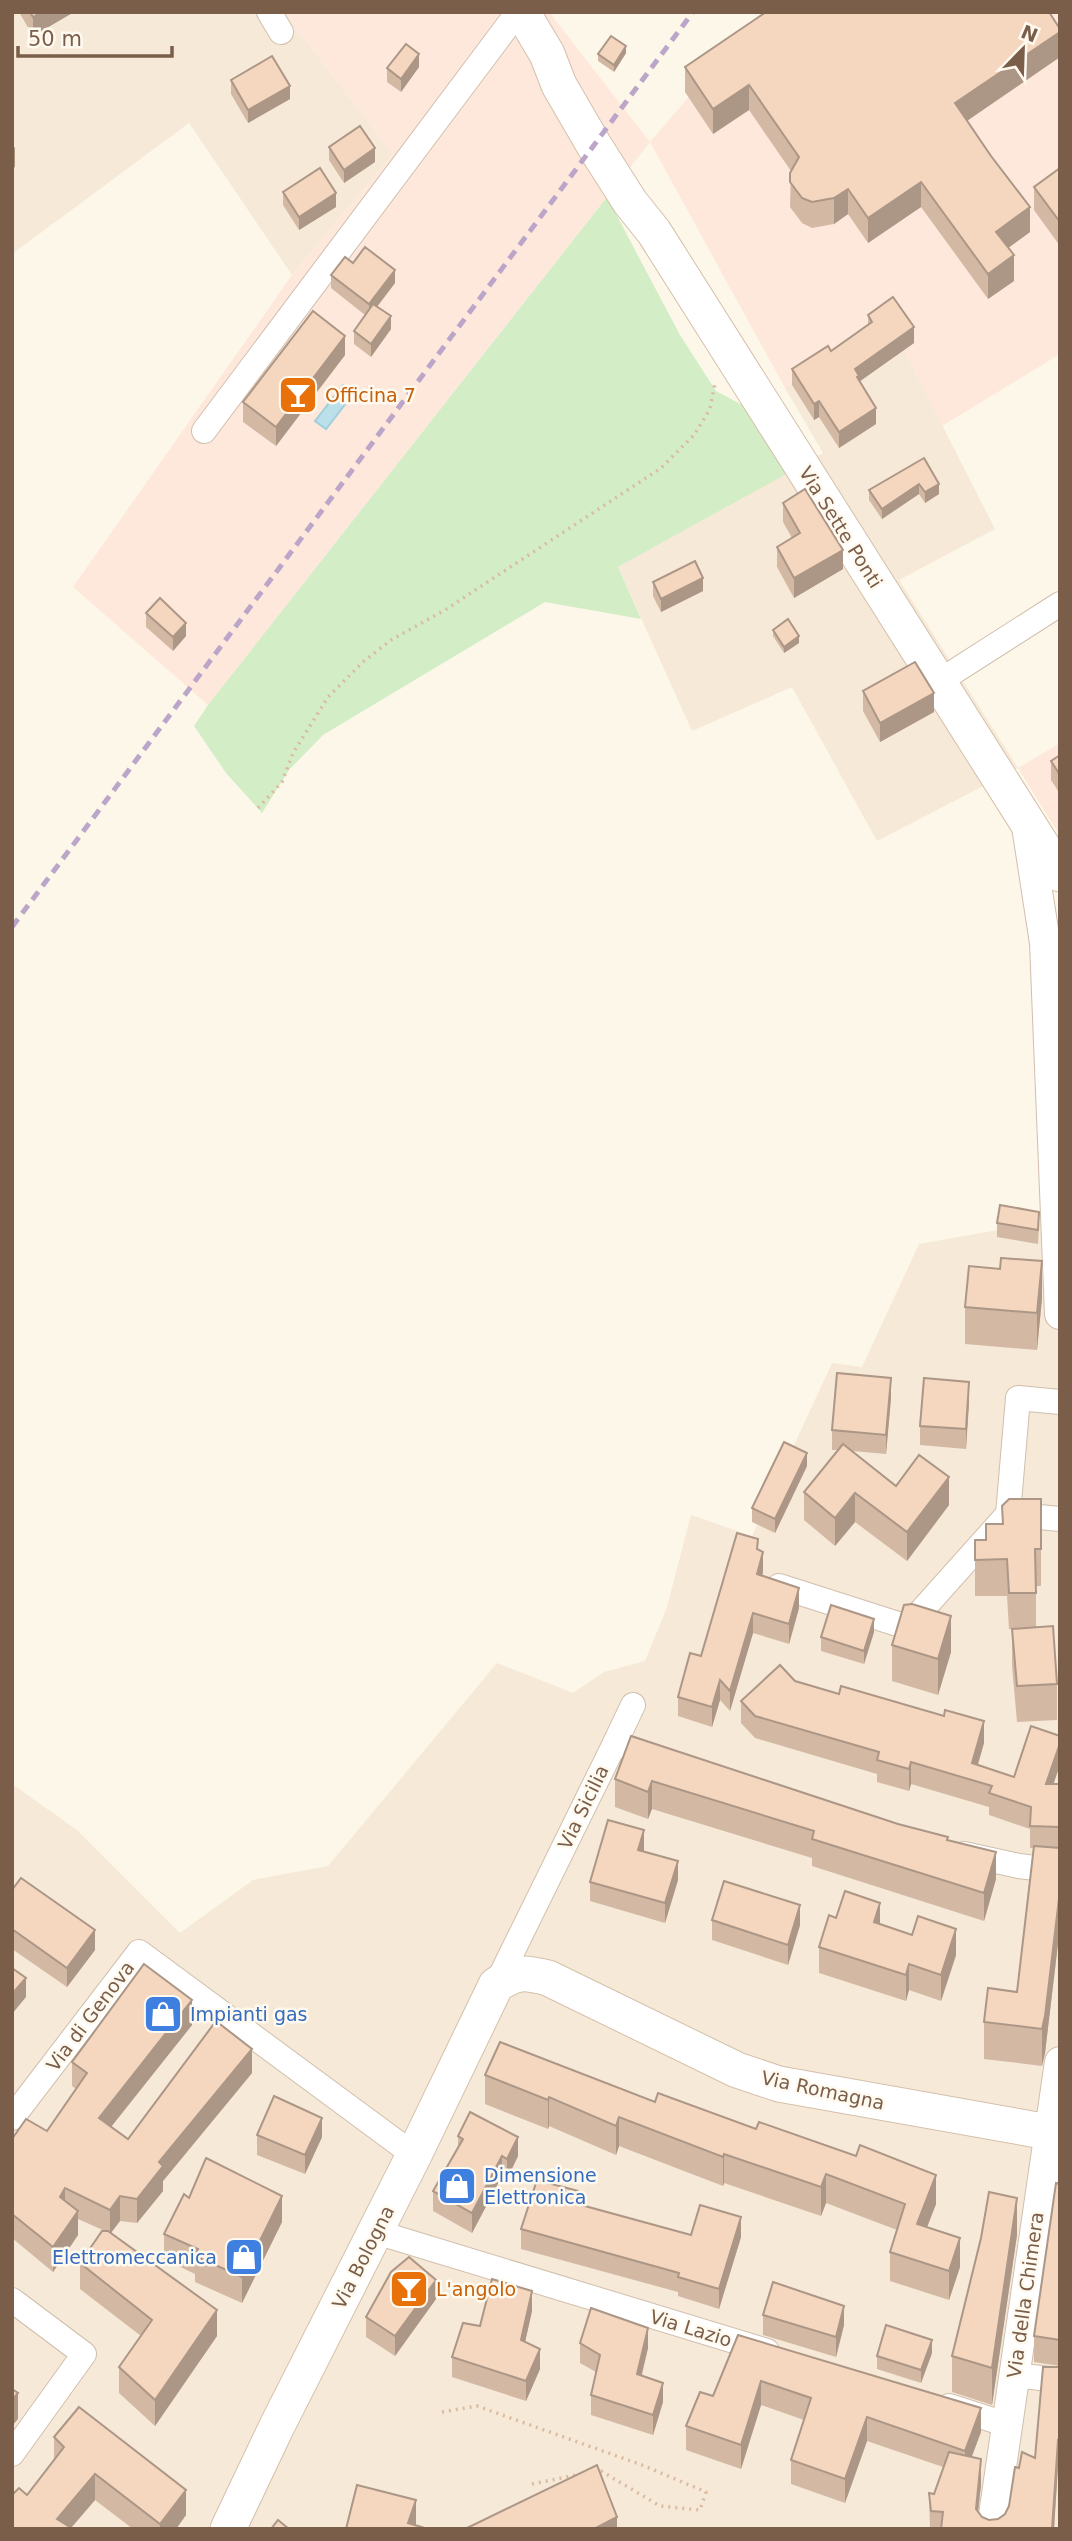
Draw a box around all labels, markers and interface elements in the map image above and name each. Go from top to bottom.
scale bar [18,14,172,58]
north arrow [988,14,1058,84]
text: N [1018,20,1041,47]
text: 50 m [28,27,82,51]
bar icon: Officina 7 [277,374,319,416]
place label: Officina 7 [325,384,416,406]
street label: Via Sette Ponti [795,462,887,592]
street label: Via Sicilia [553,1761,613,1853]
street label: Via di Genova [42,1957,138,2075]
shop icon: Impianti gas [142,1993,184,2035]
place label: Impianti gas [190,2003,308,2025]
street label: Via Romagna [759,2066,887,2114]
place label: Dimensione Elettronica [484,2164,597,2208]
shop icon: Dimensione Elettronica [436,2165,478,2207]
street label: Via Bologna [328,2202,398,2312]
street label: Via della Chimera [1002,2210,1048,2380]
shop icon: Elettromeccanica [223,2236,265,2278]
place label: Elettromeccanica [52,2246,217,2268]
bar icon: L'angolo [388,2268,430,2310]
place label: L'angolo [436,2278,516,2300]
street label: Via Lazio [647,2305,735,2351]

